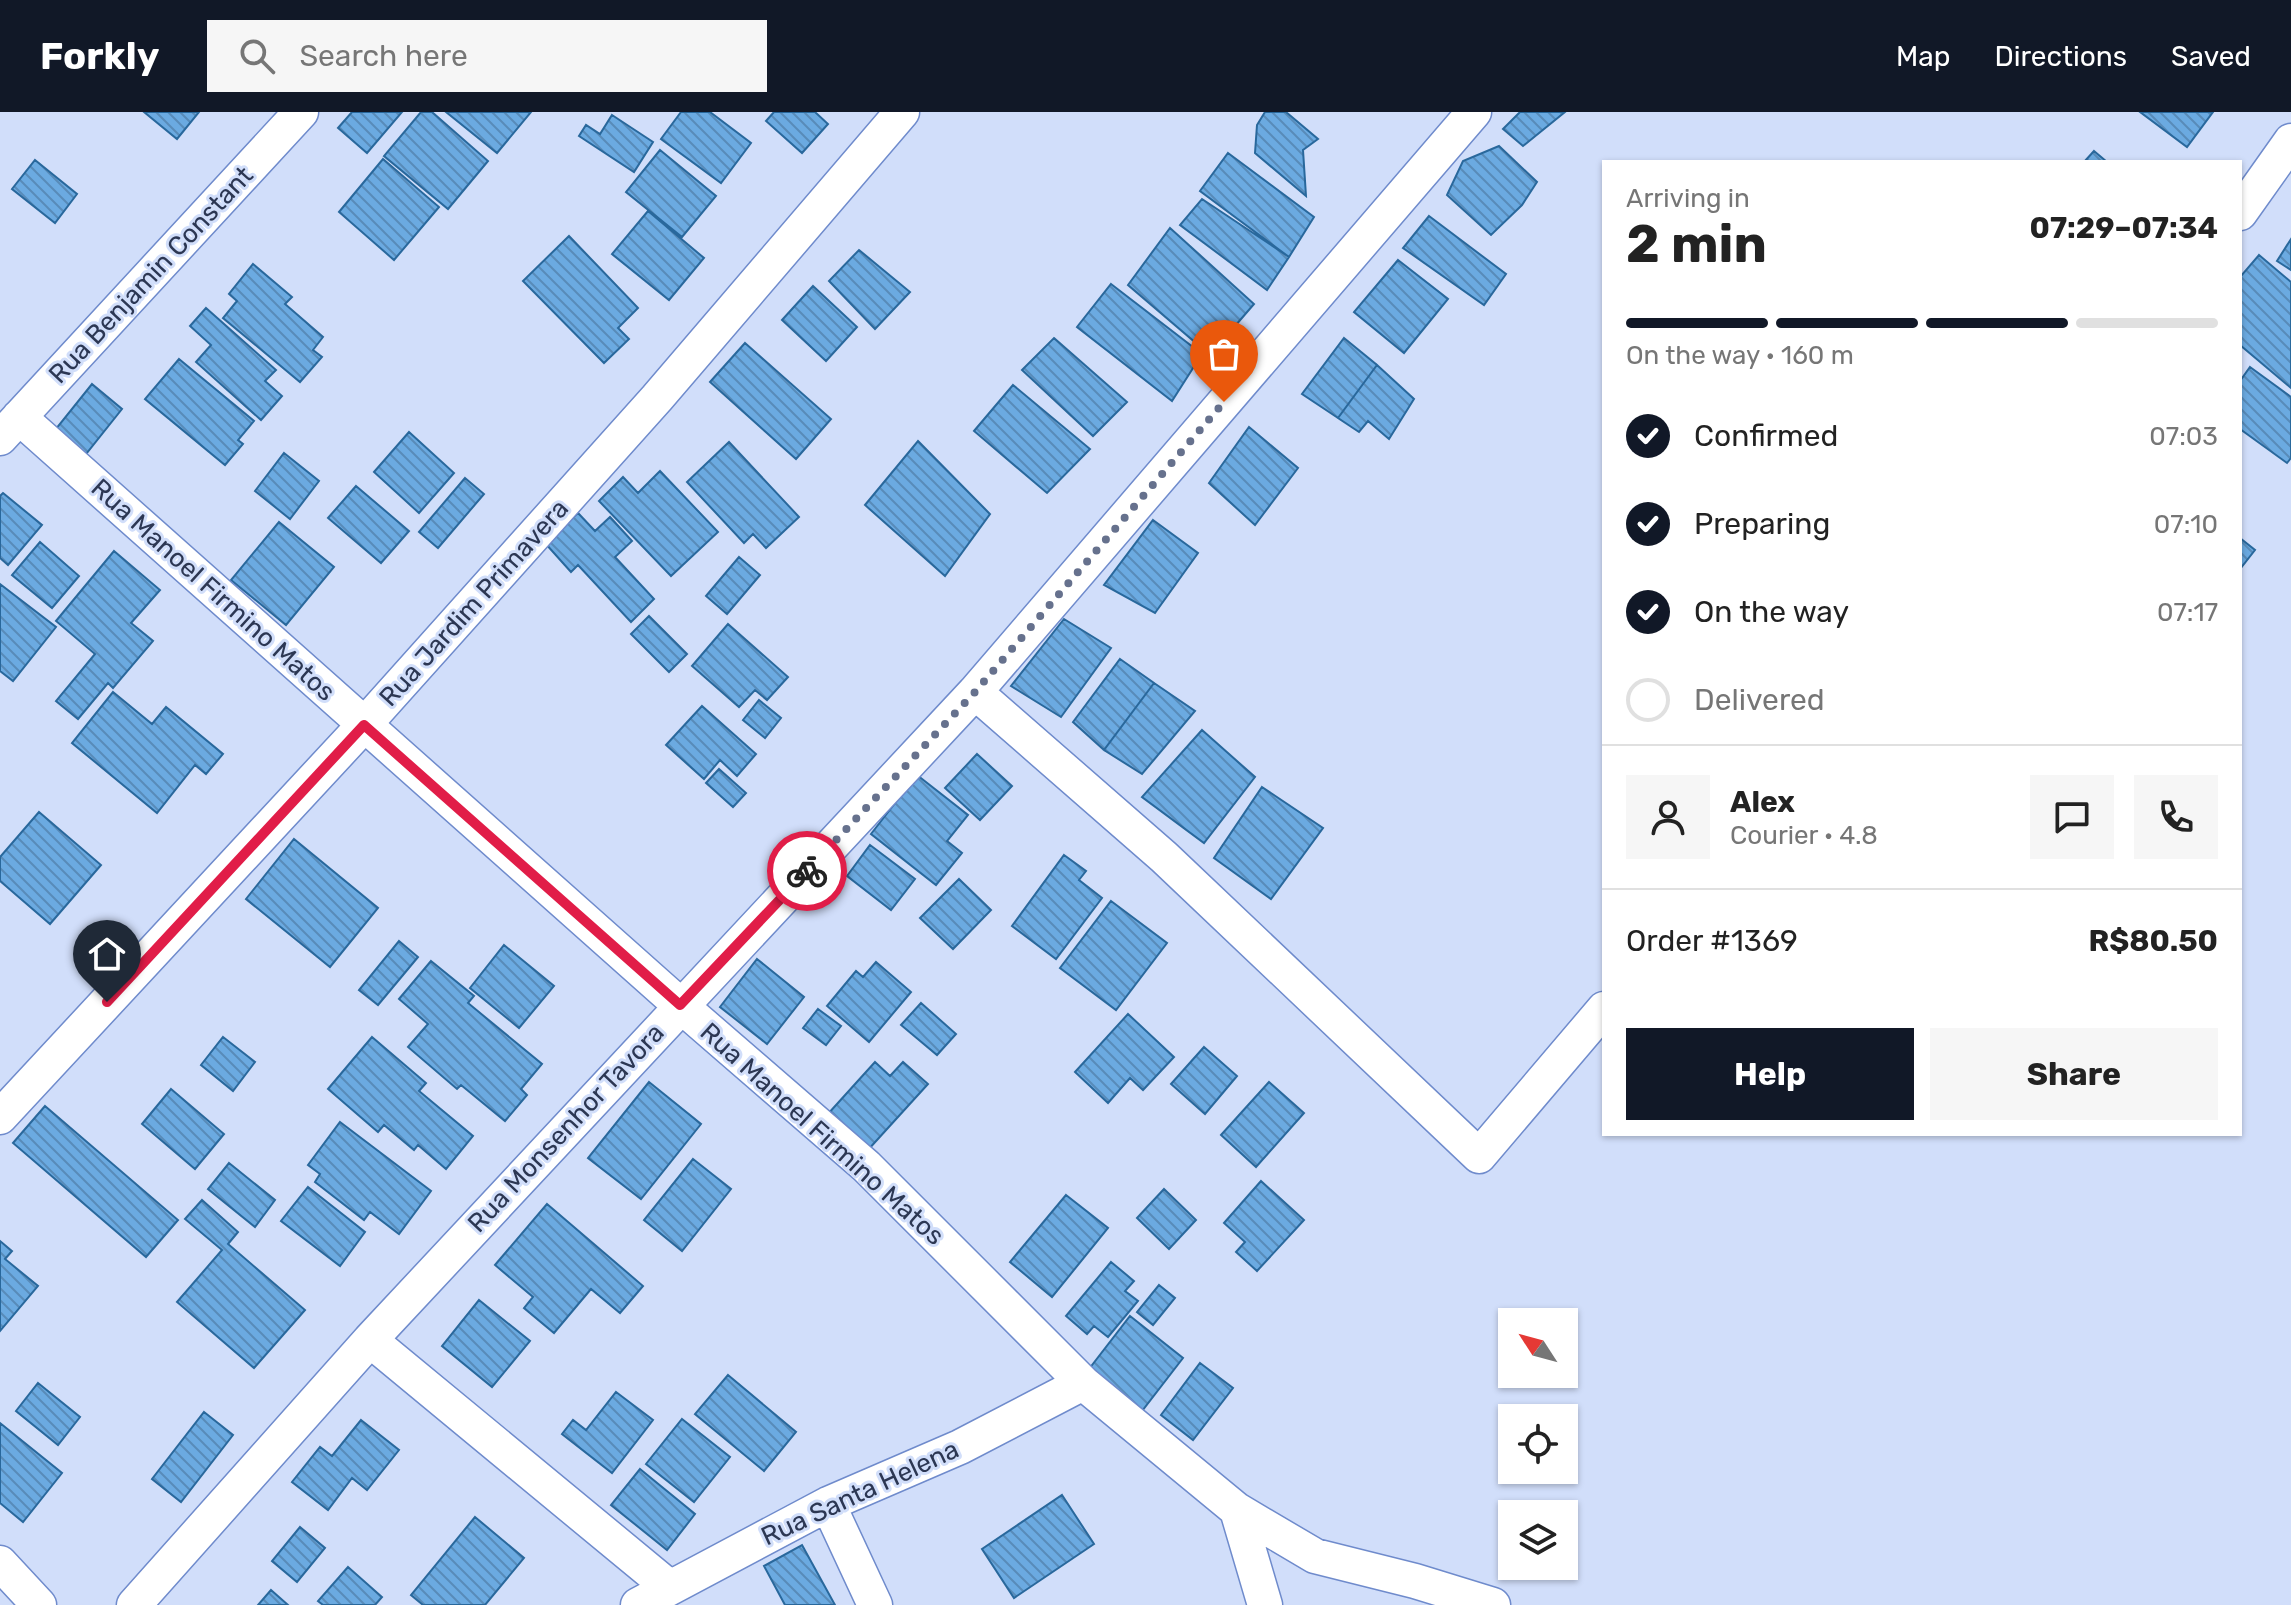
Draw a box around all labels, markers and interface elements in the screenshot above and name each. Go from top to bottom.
search box [207,20,767,92]
text: Forkly [40,33,159,79]
icon: search [235,34,279,78]
text: Search here [299,38,468,74]
text: Map [1896,40,1950,73]
text: Directions [1994,40,2127,73]
text: Saved [2171,40,2251,73]
street label: Rua Benjamin Constant [42,160,260,390]
text: Arriving in [1626,183,1750,214]
text: 07:29–07:34 [2030,210,2218,246]
text: 2 min [1626,213,1767,275]
pin [1190,320,1258,402]
icon: bag [1202,332,1246,376]
text: On the way · 160 m [1626,340,1854,371]
icon: check [1626,414,1670,458]
text: Confirmed [1694,418,1838,454]
text: 07:03 [2149,421,2218,452]
street label: Rua Manoel Firmino Matos [85,472,341,708]
street label: Rua Jardim Primavera [373,493,575,713]
icon: check [1626,502,1670,546]
text: Preparing [1694,506,1830,542]
text: 07:10 [2154,509,2218,540]
icon: check [1626,590,1670,634]
text: On the way [1694,594,1849,630]
text: 07:17 [2157,597,2218,628]
text: Delivered [1694,682,1825,718]
button: person [1626,775,1710,859]
button: chat [2030,775,2114,859]
button: phone [2134,775,2218,859]
text: Alex [1730,784,1795,820]
text: Courier · 4.8 [1730,820,1878,851]
courier [767,831,847,911]
icon: bike [785,849,829,893]
pin [73,920,141,1002]
text: Order #1369 [1626,923,1798,959]
text: R$80.50 [2088,923,2218,959]
icon: home [85,932,129,976]
street label: Rua Manoel Firmino Matos [694,1016,950,1252]
street label: Rua Monsenhor Tavora [461,1017,671,1239]
button: Help [1626,1028,1914,1120]
button: Share [1930,1028,2218,1120]
north arrow [1498,1308,1578,1388]
map controls [1498,1308,1578,1580]
button: locate [1498,1404,1578,1484]
street label: Rua Santa Helena [756,1434,964,1552]
button: layers [1498,1500,1578,1580]

